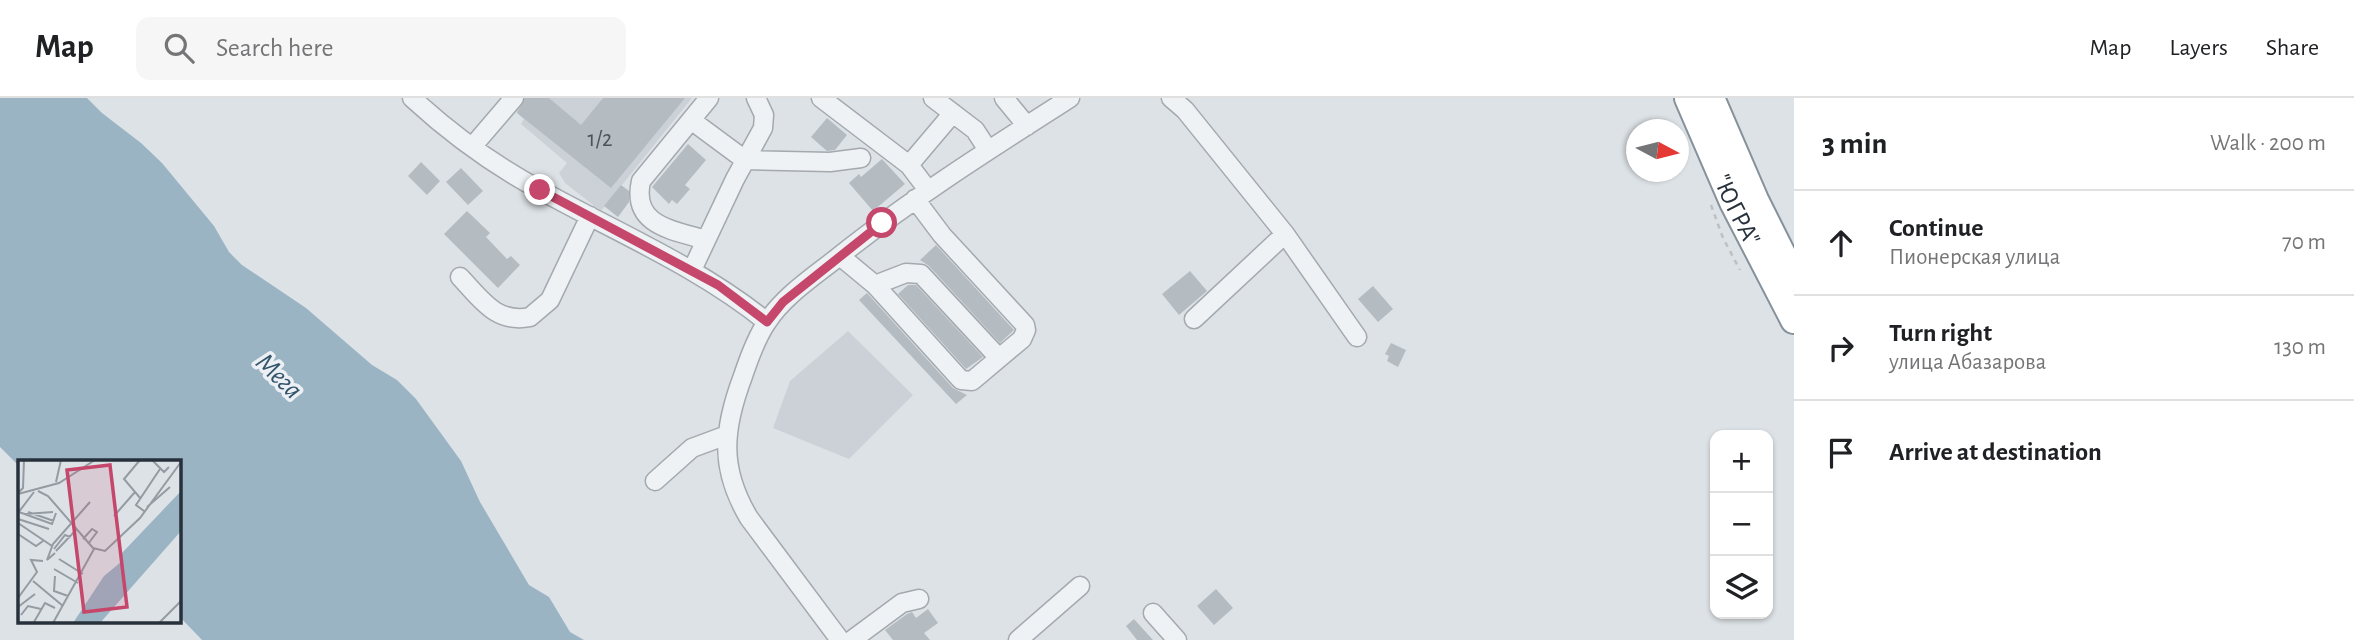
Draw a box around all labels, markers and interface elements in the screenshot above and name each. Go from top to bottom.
search box [136,17,626,80]
icon: search [160,29,198,67]
text: Map [35,31,94,64]
text: Search here [216,35,334,61]
text: Map [2089,36,2131,60]
text: Layers [2169,36,2228,60]
text: Share [2266,36,2319,60]
north arrow [1626,119,1689,182]
house number: 1/2 [588,128,612,151]
text: 3 min [1822,129,1887,159]
text: Walk · 200 m [2210,132,2326,155]
street label: "ЮГРА" [1709,171,1765,250]
route end [524,174,555,205]
route start [866,207,897,238]
text: Continue [1889,215,1984,241]
icon: ahead [1822,224,1860,262]
text: 70 m [2282,231,2326,254]
text: Пионерская улица [1889,246,2060,269]
text: Turn right [1889,320,1992,346]
icon: right [1822,329,1860,367]
text: 130 m [2274,336,2326,359]
water label: Мега [250,348,307,405]
text: улица Абазарова [1889,351,2046,374]
map controls [1710,430,1773,619]
button: + [1710,430,1773,493]
icon: arrive [1822,434,1860,472]
text: Arrive at destination [1889,439,2102,465]
inset map [18,460,180,622]
button: − [1710,493,1773,556]
button: layers [1710,556,1773,619]

